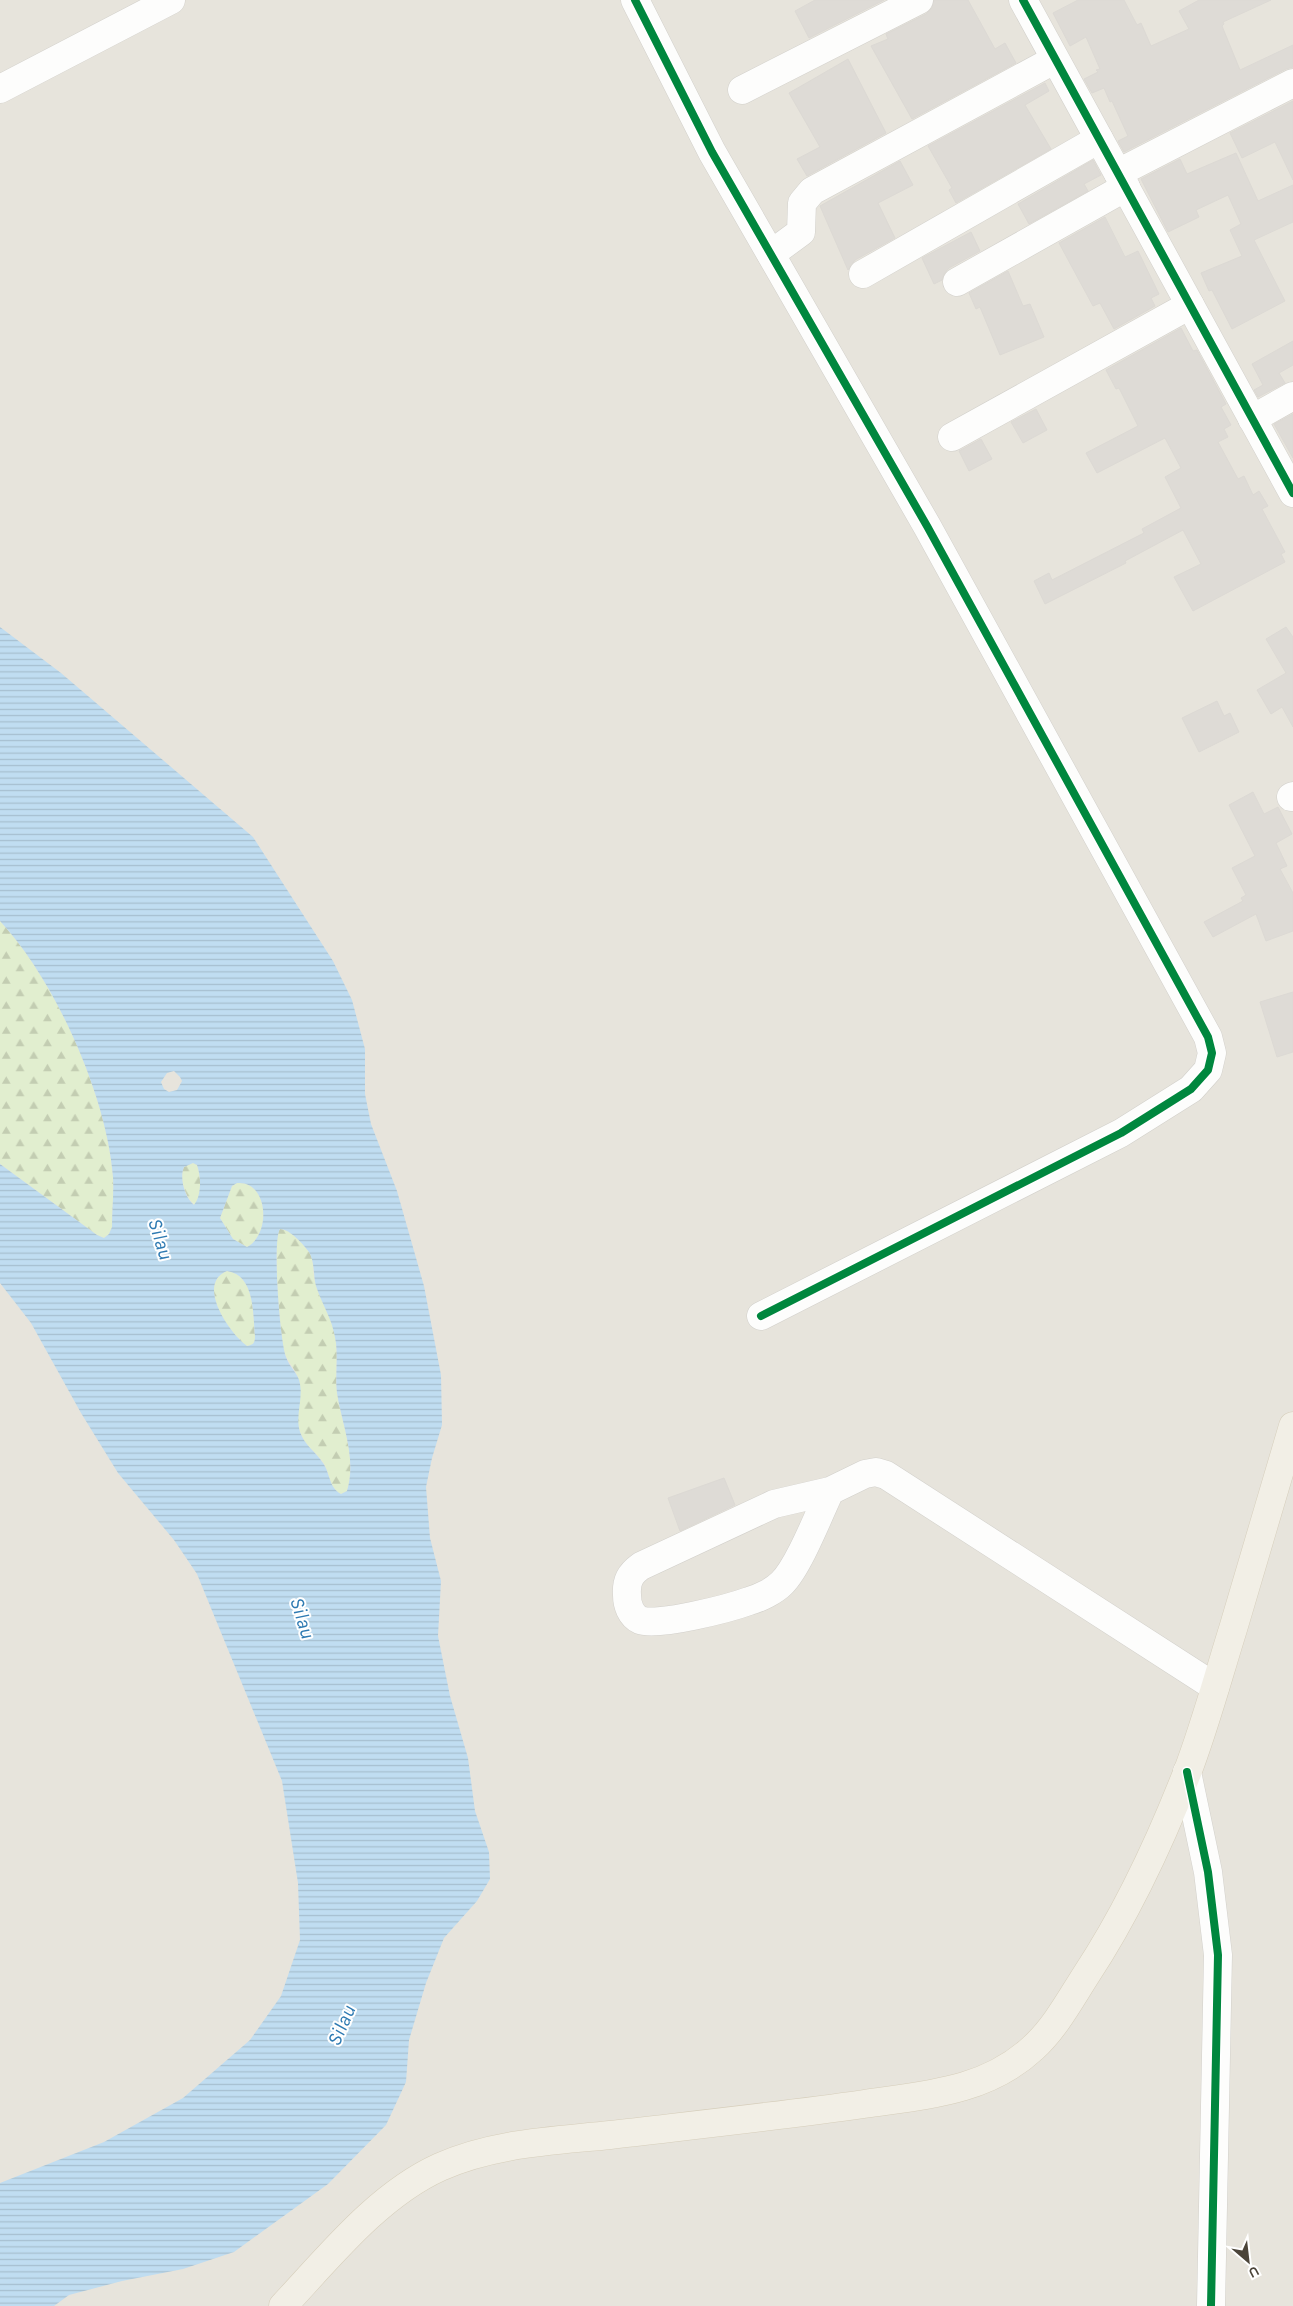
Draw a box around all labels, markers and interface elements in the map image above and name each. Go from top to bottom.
water label: Silau [143,1216,178,1263]
water label: Silau [285,1595,320,1642]
water label: Silau [322,2001,361,2049]
north arrow [1223,2236,1273,2286]
text: U [1246,2262,1262,2282]

